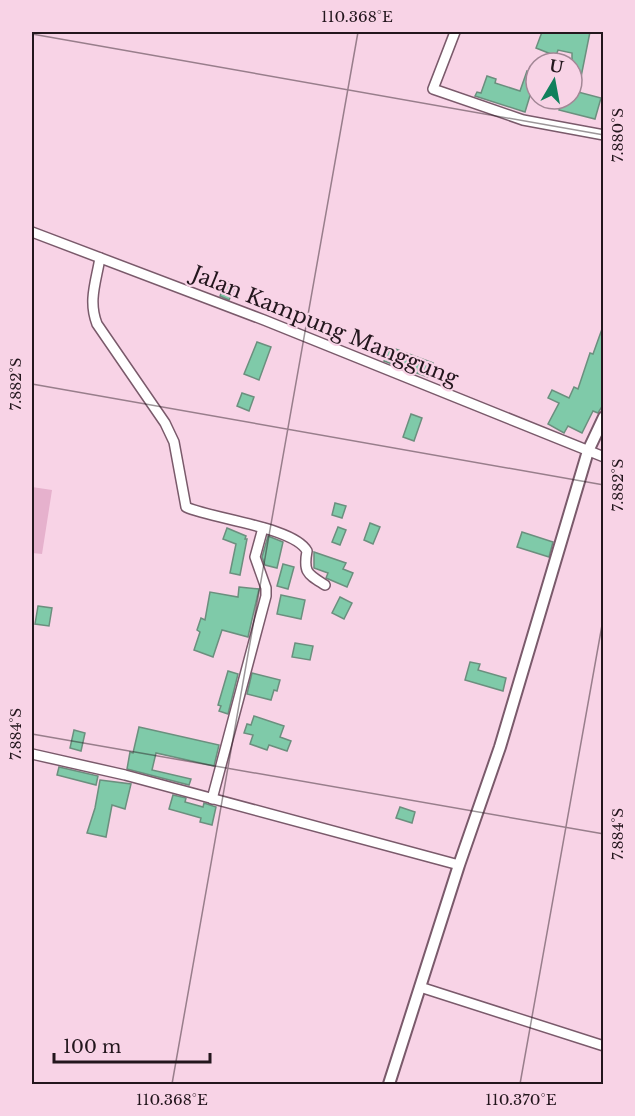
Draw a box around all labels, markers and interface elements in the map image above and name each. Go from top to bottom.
text: 110.368°E [321,7,393,26]
north arrow [524,51,584,111]
text: U [548,55,565,77]
text: 7.880°S [608,108,627,162]
street label: Jalan Kampung Manggung [185,259,462,392]
text: 7.882°S [6,358,25,410]
text: 7.882°S [608,459,627,511]
text: 7.884°S [6,708,25,760]
text: 7.884°S [608,808,627,860]
scale bar [54,1026,210,1064]
text: 100 m [63,1036,121,1058]
text: 110.368°E [136,1090,208,1109]
text: 110.370°E [485,1090,557,1109]

